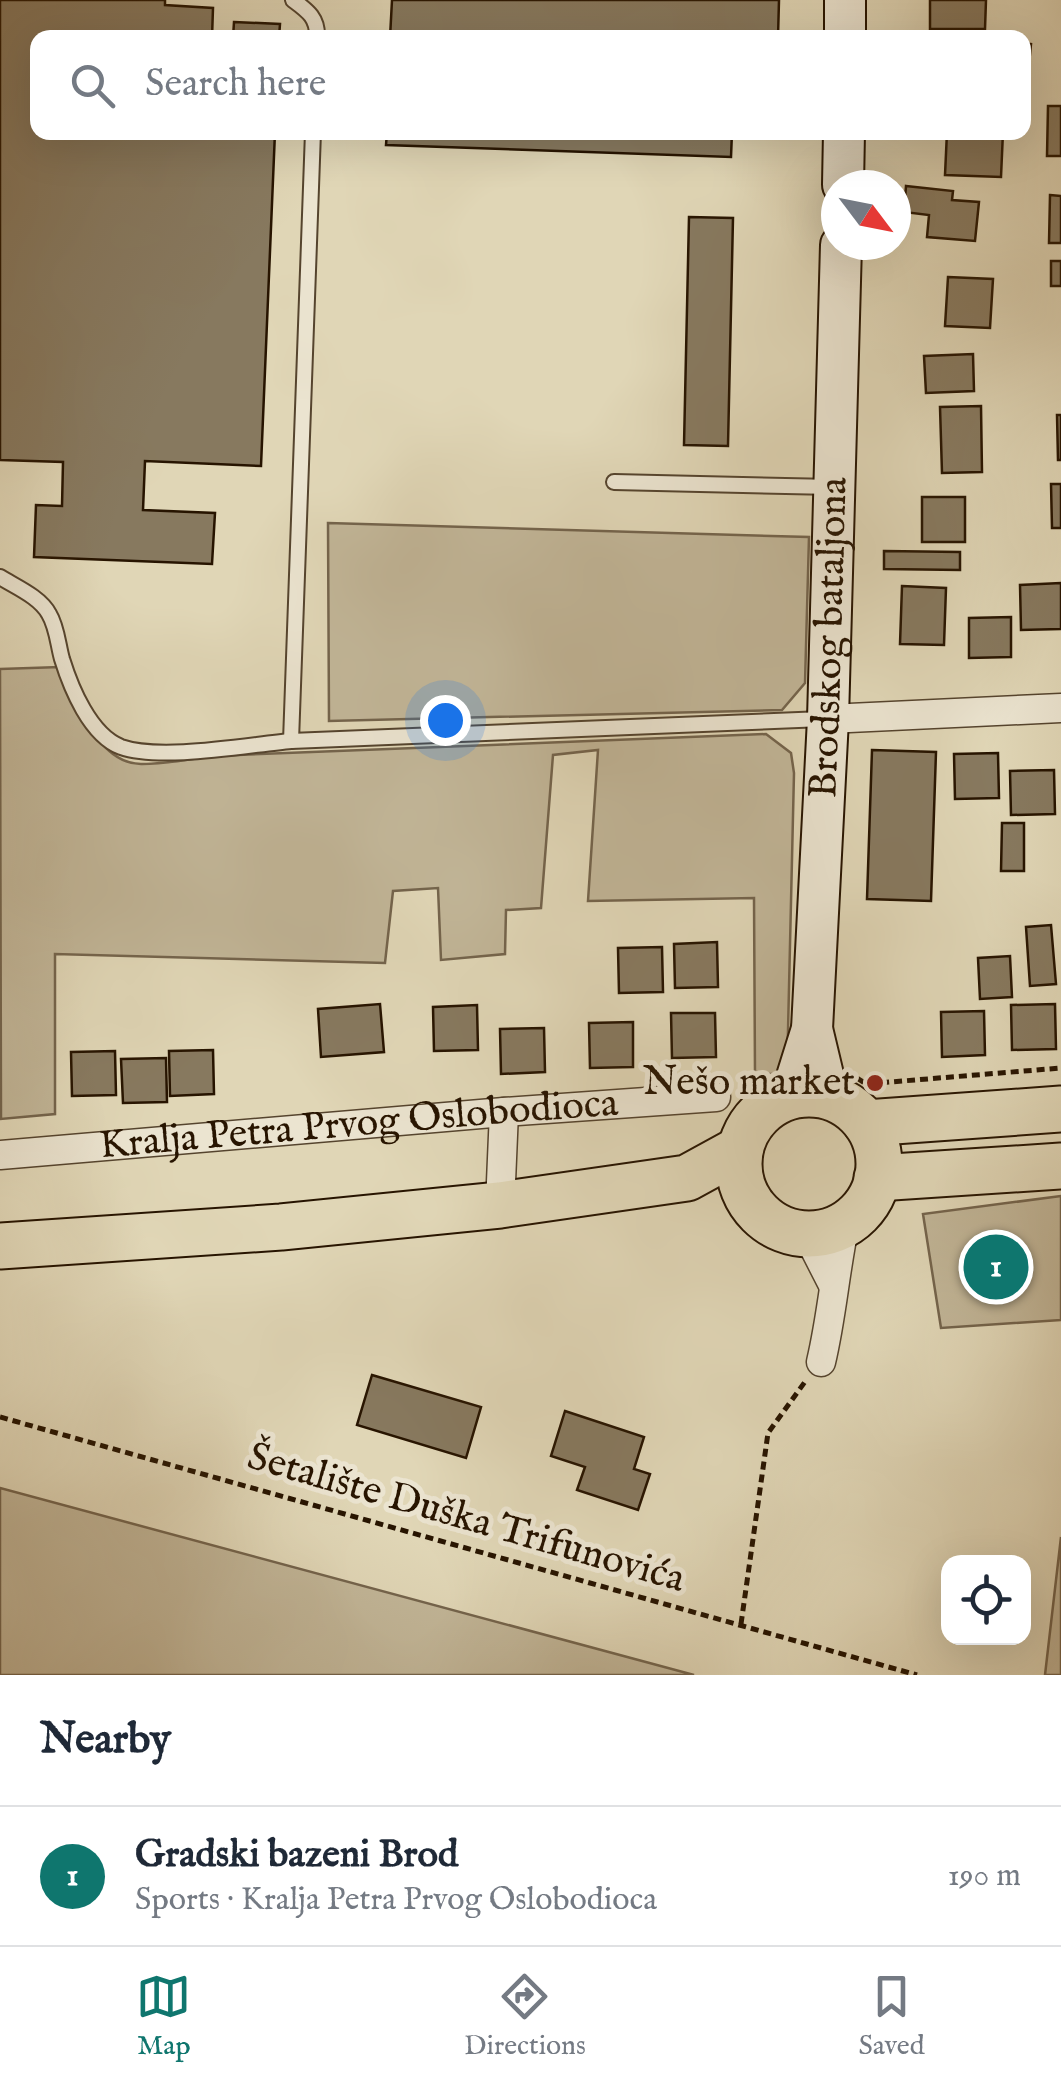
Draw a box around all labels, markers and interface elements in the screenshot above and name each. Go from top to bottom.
search box [30,30,1031,140]
icon: search [65,58,120,113]
text: Search here [145,61,326,109]
north arrow [821,170,911,260]
street label: Brodskog bataljona [798,476,860,799]
your location [420,695,471,746]
place label: Nešo market [643,1058,855,1109]
marker: Nešo market [864,1072,886,1094]
street label: Kralja Petra Prvog Oslobodioca [97,1078,621,1172]
pin: 1 [964,1230,1028,1304]
street label: Šetalište Duška Trifunovića [241,1431,692,1606]
map controls [941,1555,1031,1645]
button: locate [941,1555,1031,1645]
text: Nearby [40,1714,171,1767]
text: Gradski bazeni Brod [135,1832,458,1880]
text: 1 [67,1856,78,1897]
text: 190 m [948,1856,1021,1897]
text: Sports · Kralja Petra Prvog Oslobodioca [135,1880,657,1921]
tab: Map [136,1969,191,2064]
tab: Directions [464,1969,586,2064]
tab: Saved [858,1969,925,2064]

